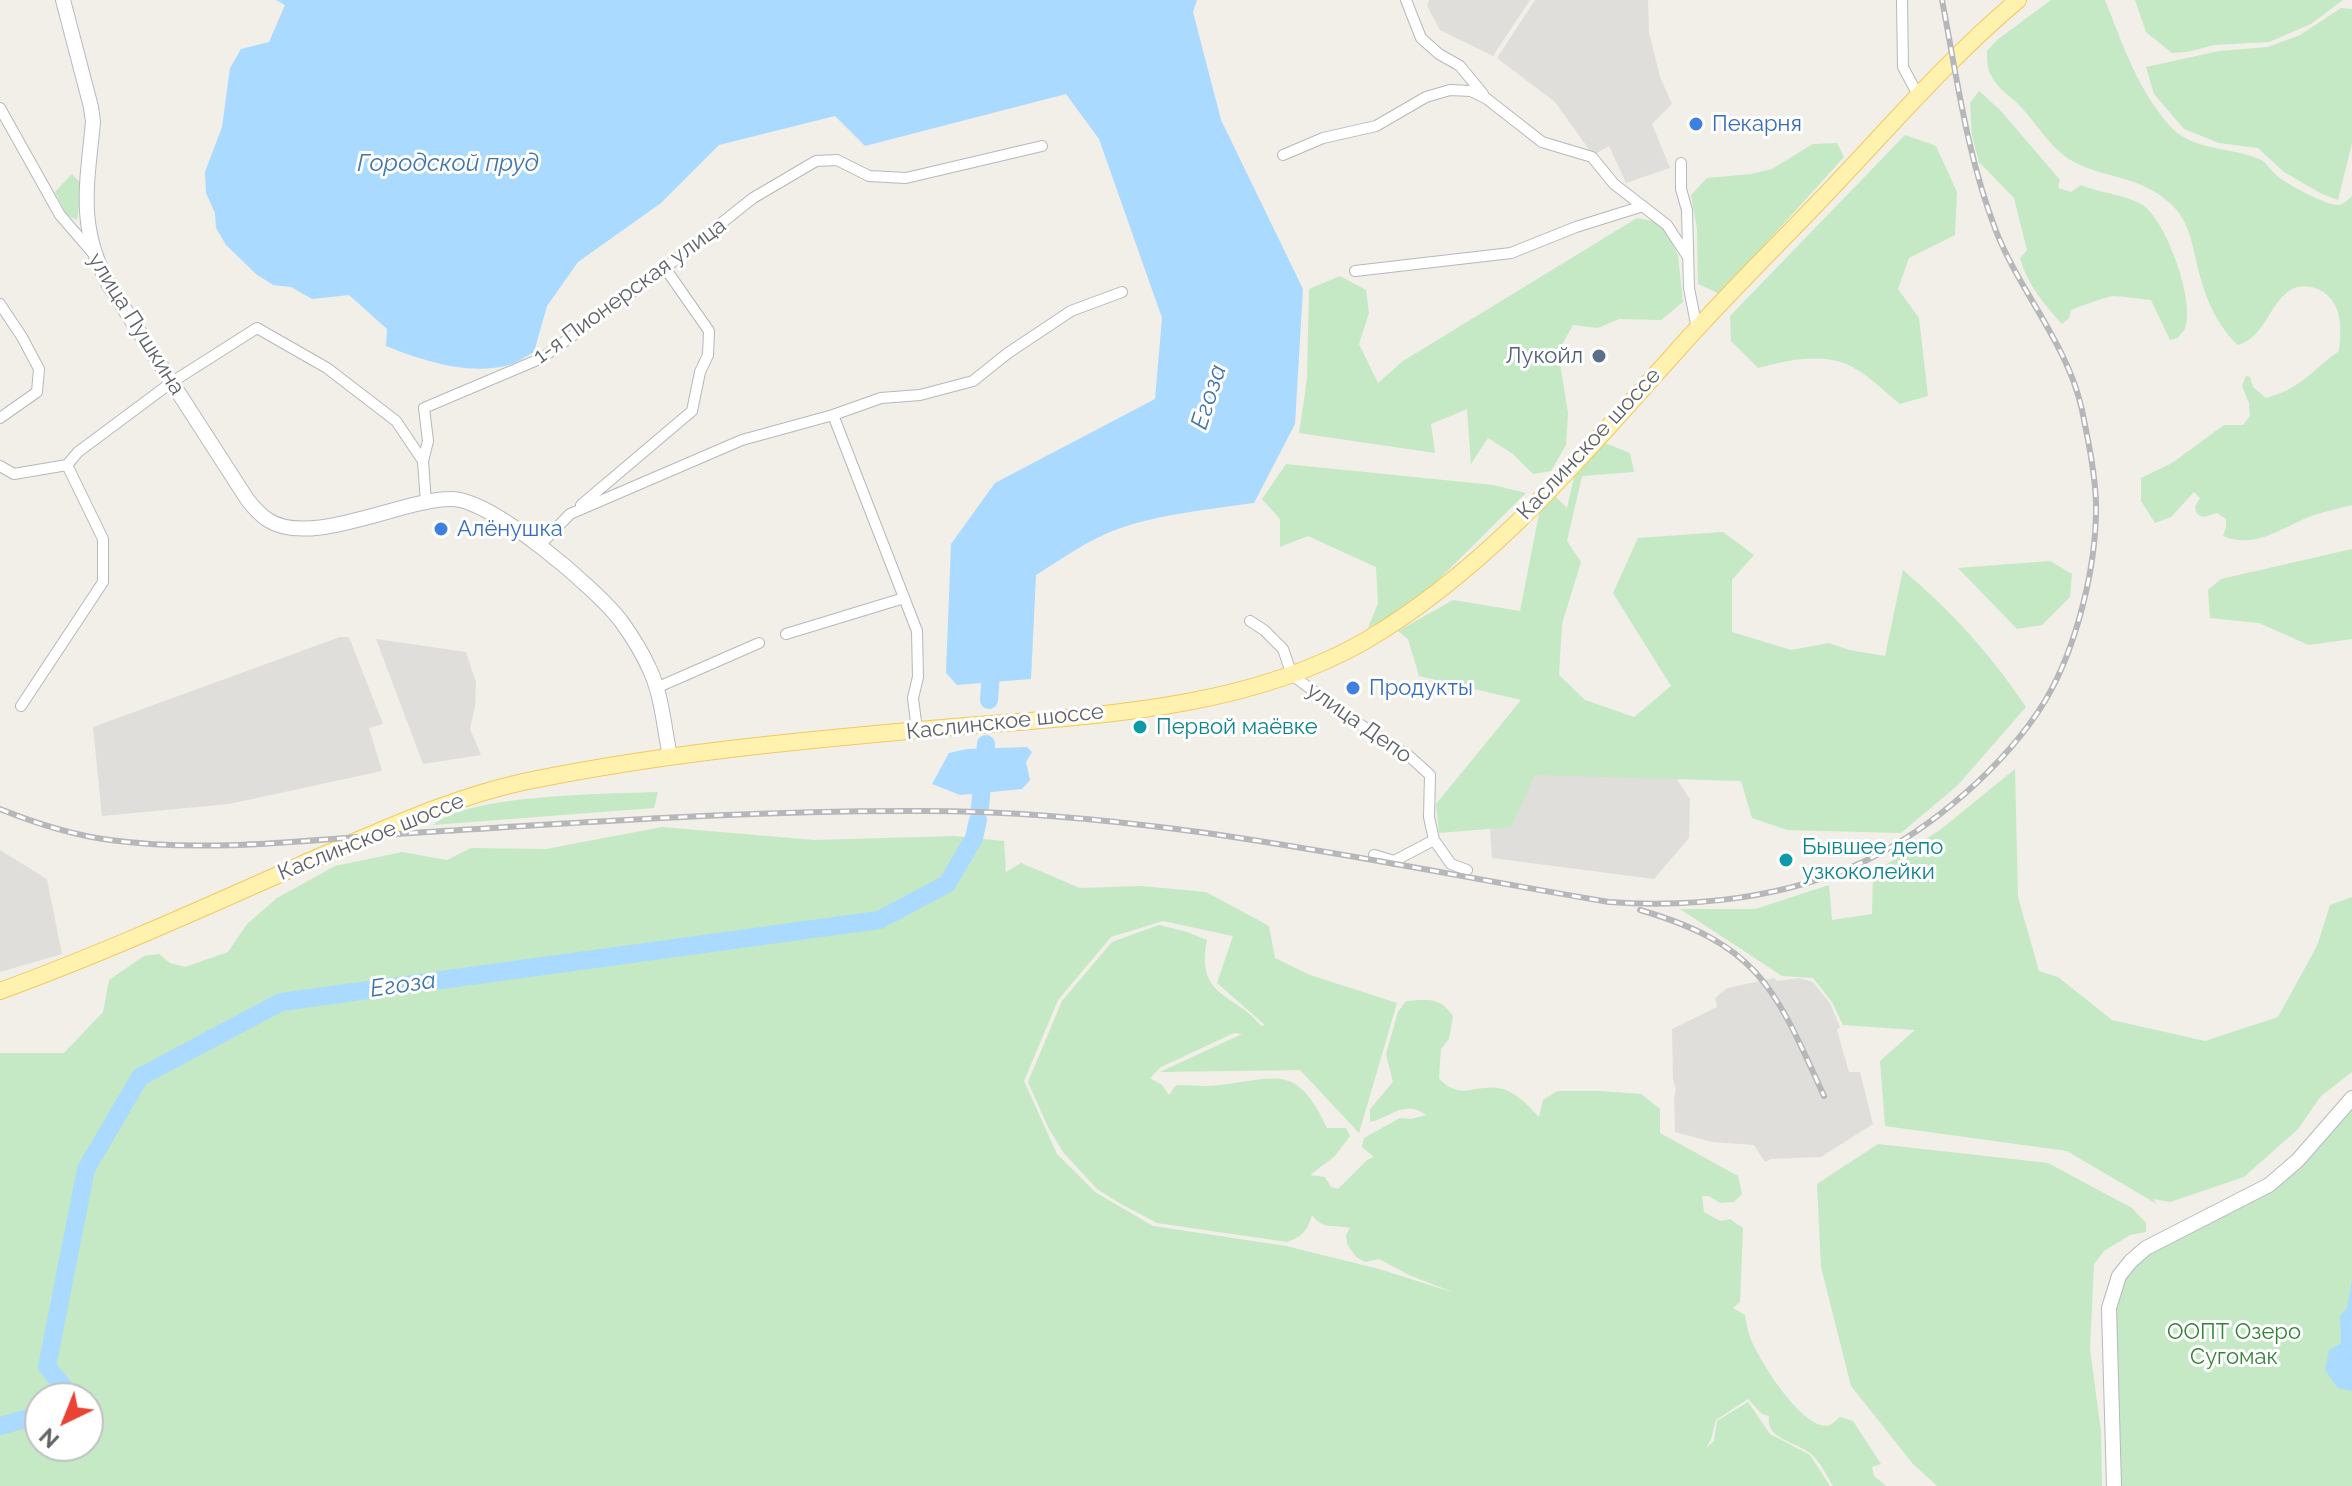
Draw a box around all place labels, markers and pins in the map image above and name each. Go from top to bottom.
place label: Пекарня [1712,111,1802,137]
marker: Пекарня [1687,115,1705,133]
place label: Лукойл [1506,343,1583,369]
marker: Лукойл [1590,347,1608,365]
place label: Алёнушка [457,516,563,542]
marker: Алёнушка [432,520,450,538]
place label: Продукты [1369,675,1473,701]
marker: Продукты [1344,679,1362,697]
place label: Первой маёвке [1156,714,1318,740]
marker: Первой маёвке [1131,718,1149,736]
place label: Бывшее депо узкоколейки [1802,834,1943,886]
marker: Бывшее депо узкоколейки [1777,851,1795,869]

